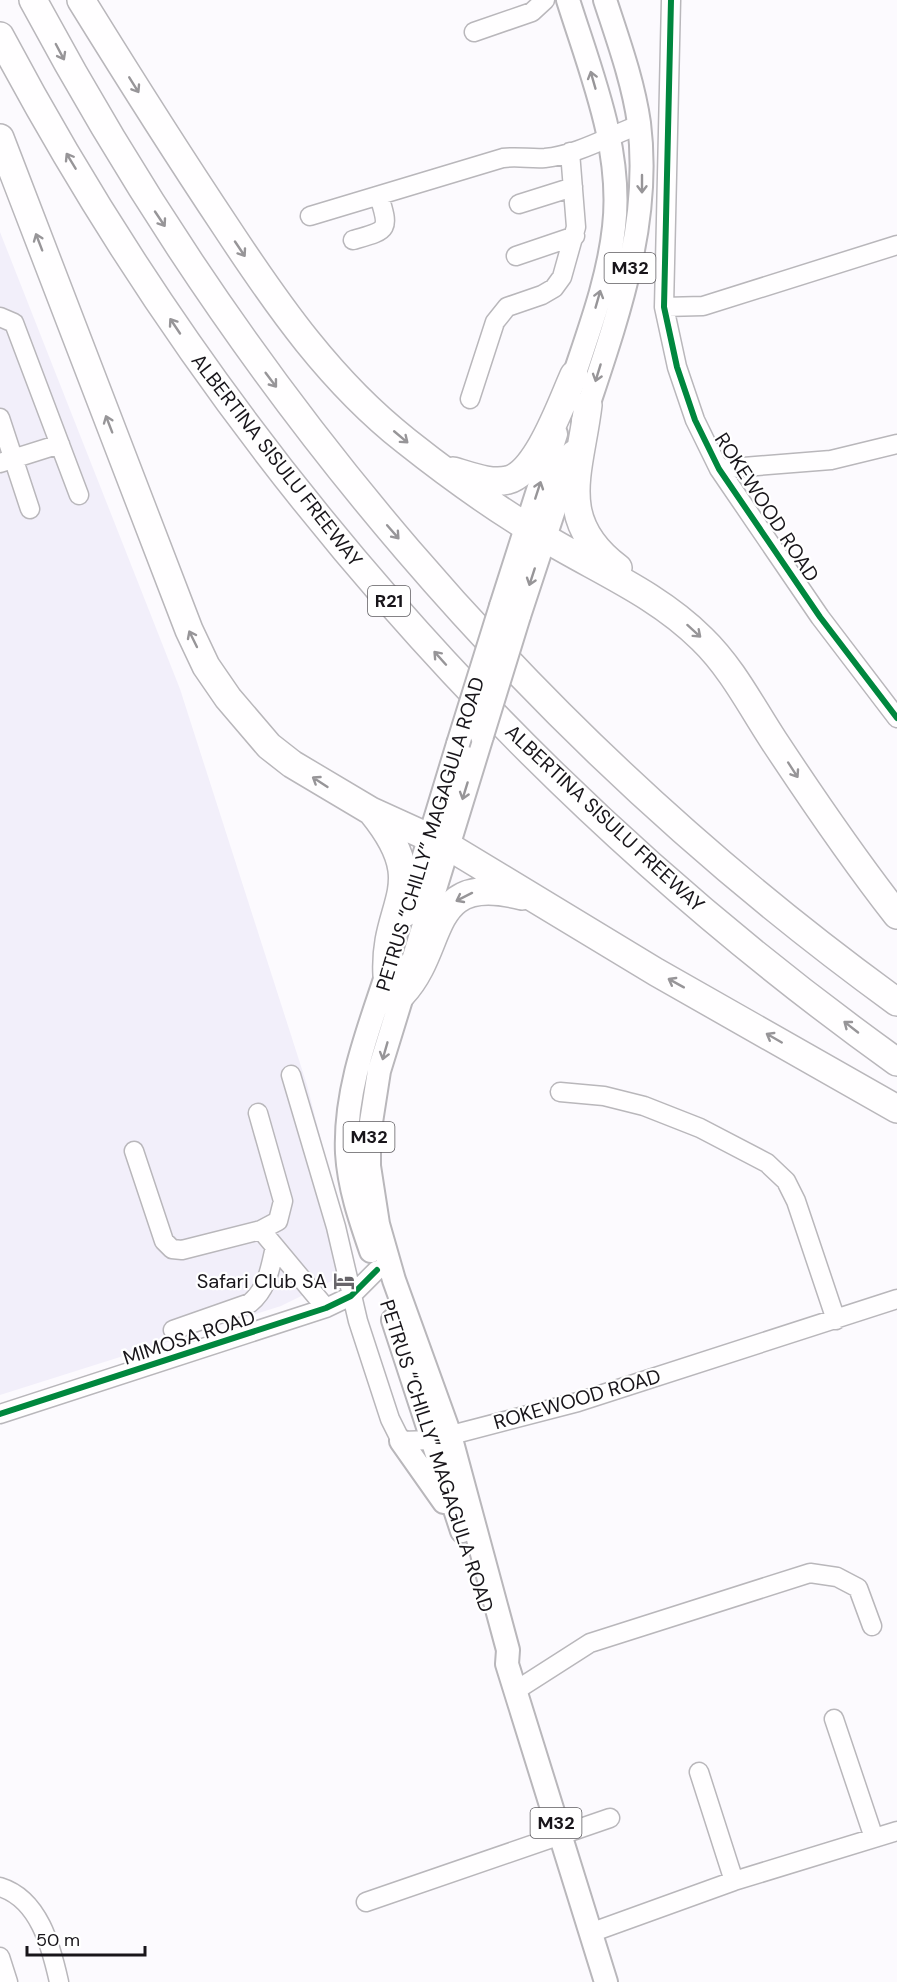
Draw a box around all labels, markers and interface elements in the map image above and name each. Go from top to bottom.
one-way arrow [55,42,66,60]
one-way arrow [587,70,598,89]
one-way arrow [129,76,141,93]
one-way arrow [64,153,76,170]
one-way arrow [636,173,648,193]
one-way arrow [154,210,166,227]
one-way arrow [33,233,44,252]
one-way arrow [235,240,247,257]
road number: M32 [604,253,656,283]
one-way arrow [593,290,604,309]
one-way arrow [169,318,181,335]
street label: ALBERTINA SISULU FREEWAY [186,348,369,572]
one-way arrow [592,363,603,382]
one-way arrow [264,371,277,387]
one-way arrow [103,415,114,434]
street label: ROKEWOOD ROAD [709,428,825,586]
one-way arrow [393,430,408,444]
one-way arrow [533,481,544,500]
one-way arrow [386,524,400,539]
one-way arrow [526,567,537,586]
road number: R21 [368,586,410,616]
one-way arrow [686,624,701,638]
one-way arrow [187,630,199,648]
one-way arrow [433,651,447,666]
street label: PETRUS “CHILLY” MAGAGULA ROAD [370,674,490,994]
street label: ALBERTINA SISULU FREEWAY [500,719,710,918]
one-way arrow [788,761,800,778]
one-way arrow [312,776,329,789]
one-way arrow [459,781,470,800]
one-way arrow [455,892,473,903]
one-way arrow [667,976,684,988]
one-way arrow [843,1020,859,1033]
one-way arrow [766,1032,783,1044]
one-way arrow [379,1041,390,1060]
road number: M32 [344,1122,394,1152]
place label: Safari Club SA [197,1268,327,1294]
hotel icon: Safari Club SA [332,1269,356,1293]
street label: PETRUS “CHILLY” MAGAGULA ROAD [374,1296,500,1616]
street label: MIMOSA ROAD [120,1303,258,1371]
street label: ROKEWOOD ROAD [490,1363,664,1435]
road number: M32 [530,1808,582,1838]
scale bar [27,1919,146,1957]
text: 50 m [36,1928,80,1952]

